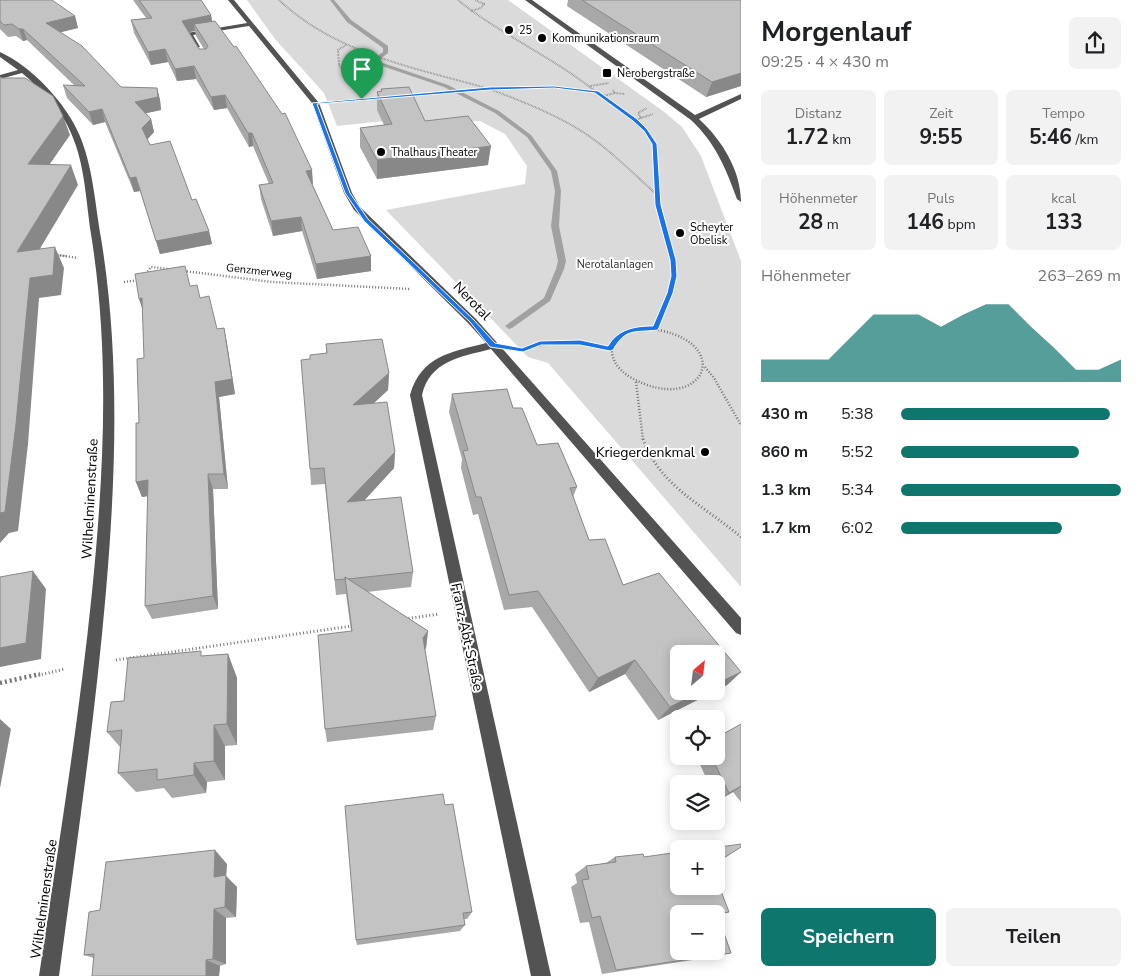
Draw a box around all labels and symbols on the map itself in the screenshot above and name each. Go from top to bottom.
place label: 25 [519,23,533,38]
marker: 25 [503,24,515,36]
place label: Kommunikationsraum [552,31,659,46]
marker: Kommunikationsraum [536,32,548,44]
pin [341,48,383,99]
place label: Nerobergstraße [617,66,695,81]
marker: Nerobergstraße [601,67,613,79]
place label: Thalhaus Theater [391,145,478,160]
marker: Thalhaus Theater [375,146,387,158]
place label: Scheyter Obelisk [690,220,733,248]
marker: Scheyter Obelisk [674,227,686,239]
park label: Nerotalanlagen [577,257,653,272]
street label: Genzmerweg [225,260,293,282]
street label: Nerotal [449,278,496,325]
street label: Wilhelminenstraße [77,438,103,560]
place label: Kriegerdenkmal [596,443,696,462]
marker: Kriegerdenkmal [699,446,711,458]
street label: Franz-Abt-Straße [446,581,488,693]
north arrow [670,645,725,700]
street label: Wilhelminenstraße [26,838,62,960]

